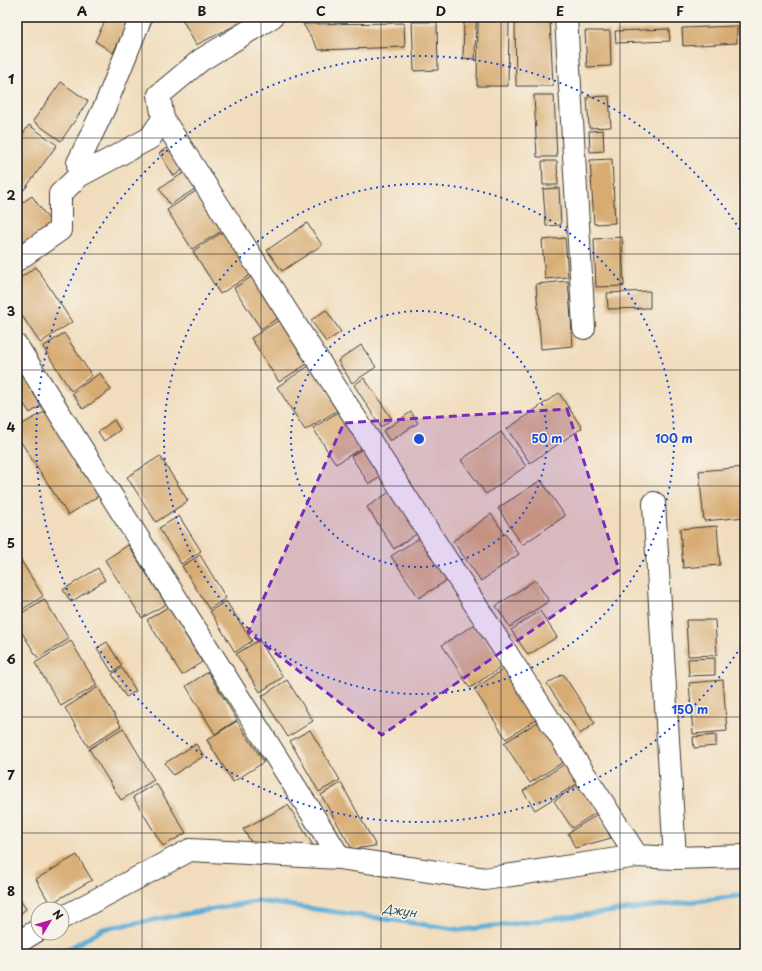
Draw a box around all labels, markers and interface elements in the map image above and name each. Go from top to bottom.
text: A [77,1,87,20]
text: B [198,1,207,20]
text: C [316,1,326,20]
text: D [436,1,446,20]
text: E [556,1,564,20]
text: F [676,1,684,20]
text: 1 [8,69,14,88]
text: 2 [6,185,16,204]
text: 3 [7,301,16,320]
text: 4 [7,417,16,436]
text: 50 m [531,429,563,447]
text: 100 m [655,429,693,447]
centre of rings [412,432,426,446]
text: 5 [7,533,15,552]
text: 6 [6,649,16,668]
text: 150 m [672,700,708,718]
text: 7 [7,765,15,784]
text: 8 [7,881,15,900]
water label: Джун [381,899,419,921]
north arrow [30,901,70,941]
text: N [49,906,68,923]

